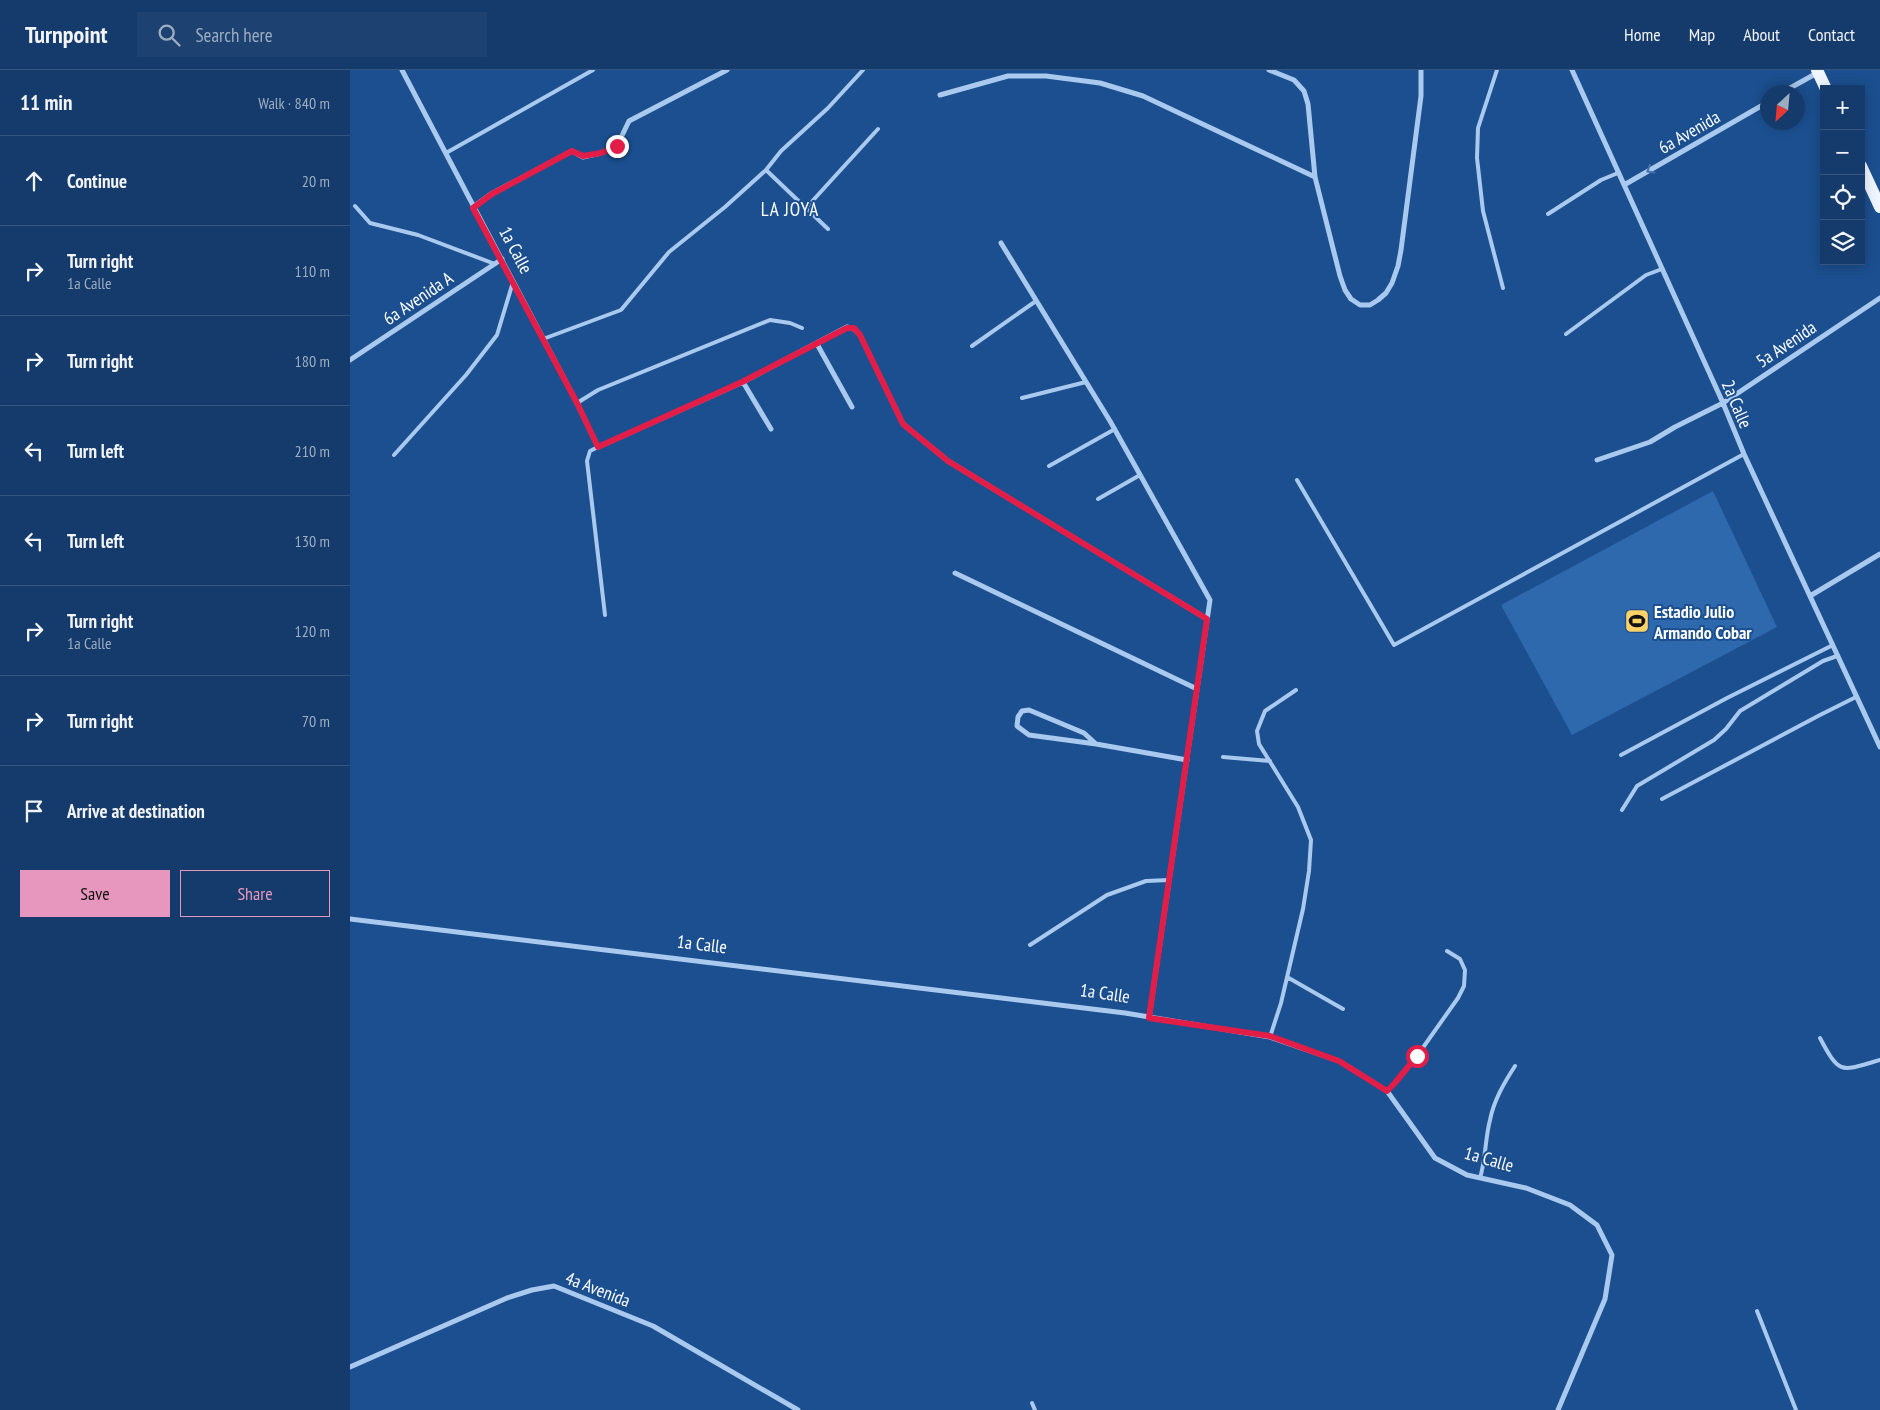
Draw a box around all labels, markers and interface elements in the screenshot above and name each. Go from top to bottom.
search box [137,12,487,57]
text: Turnpoint [25,19,107,50]
icon: search [155,21,183,49]
text: Search here [195,23,273,47]
text: Home [1624,23,1661,46]
text: Map [1689,23,1715,46]
text: About [1743,23,1780,46]
text: Contact [1808,23,1855,46]
north arrow [1760,85,1805,130]
map controls [1820,85,1865,265]
button: + [1820,85,1865,130]
text: 11 min [20,89,72,116]
text: Walk · 840 m [258,93,330,113]
street label: 6a Avenida [1654,105,1724,159]
button: − [1820,130,1865,175]
route end [606,135,629,158]
one-way arrow [1646,164,1655,174]
icon: ahead [20,167,48,195]
text: Continue [67,169,127,193]
text: 20 m [302,171,330,191]
button: locate [1820,175,1865,220]
district label: LA JOYA [761,197,819,221]
button: layers [1820,220,1865,265]
street label: 1a Calle [494,222,538,278]
text: Turn right [67,249,133,273]
icon: right [20,257,48,285]
text: 110 m [295,261,330,281]
street label: 6a Avenida A [379,266,458,330]
text: 1a Calle [67,273,112,293]
street label: 5a Avenida [1751,316,1821,372]
icon: right [20,347,48,375]
text: Turn right [67,349,133,373]
text: 180 m [295,351,330,371]
street label: 2a Calle [1717,376,1757,432]
icon: left [20,437,48,465]
text: Turn left [67,439,124,463]
text: 210 m [295,441,330,461]
icon: left [20,527,48,555]
text: Turn left [67,529,124,553]
text: 130 m [295,531,330,551]
place label: Estadio Julio Armando Cobar [1653,600,1752,644]
sports icon: Estadio Julio Armando Cobar [1624,608,1650,634]
text: Turn right [67,609,133,633]
icon: right [20,617,48,645]
text: 120 m [295,621,330,641]
text: 1a Calle [67,633,112,653]
icon: right [20,707,48,735]
text: Turn right [67,709,133,733]
text: 70 m [302,711,330,731]
icon: arrive [20,797,48,825]
text: Arrive at destination [67,799,205,823]
button: Save [20,870,170,917]
button: Share [180,870,330,917]
street label: 1a Calle [676,930,728,958]
street label: 1a Calle [1079,978,1131,1008]
route start [1406,1045,1429,1068]
street label: 1a Calle [1462,1141,1516,1177]
street label: 4a Avenida [562,1266,634,1312]

